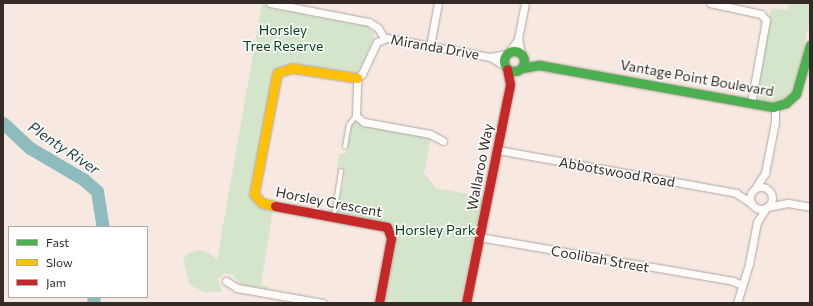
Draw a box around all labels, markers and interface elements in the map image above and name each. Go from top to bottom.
park label: Horsley Tree Reserve [243,22,323,54]
street label: Miranda Drive [389,31,481,63]
street label: Vantage Point Boulevard [619,56,775,100]
water label: Plenty River [25,118,103,178]
street label: Wallaroo Way [463,122,497,212]
street label: Abbotswood Road [558,154,676,190]
street label: Horsley Crescent [274,183,384,221]
park label: Horsley Park [395,222,475,238]
legend [8,226,148,298]
text: Fast [46,235,69,249]
street label: Coolibah Street [550,242,650,276]
text: Slow [46,255,73,269]
text: Jam [46,275,66,289]

